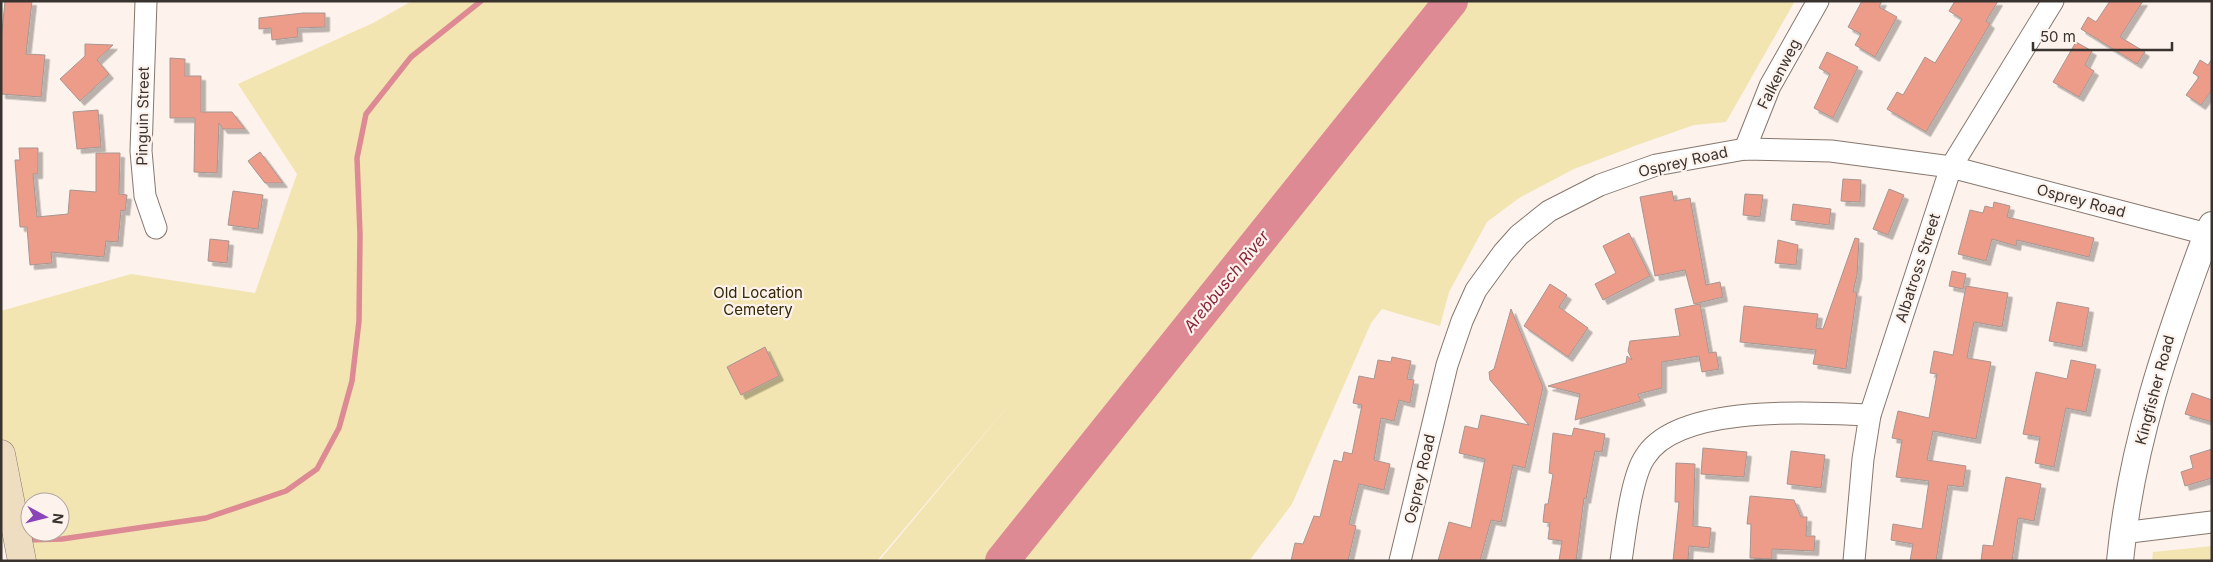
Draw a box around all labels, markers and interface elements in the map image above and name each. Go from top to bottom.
scale bar [2033,20,2172,52]
text: 50 m [2040,27,2076,46]
street label: Falkenweg [1753,36,1804,112]
street label: Pinguin Street [132,66,153,166]
street label: Osprey Road [1636,142,1729,181]
street label: Osprey Road [2035,180,2128,222]
street label: Albatross Street [1891,211,1944,325]
water label: Arebbusch River [1178,225,1274,337]
park label: Old Location Cemetery [713,283,803,319]
street label: Kingfisher Road [2131,333,2178,447]
street label: Osprey Road [1400,432,1439,525]
north arrow [20,492,70,542]
text: N [49,512,67,525]

